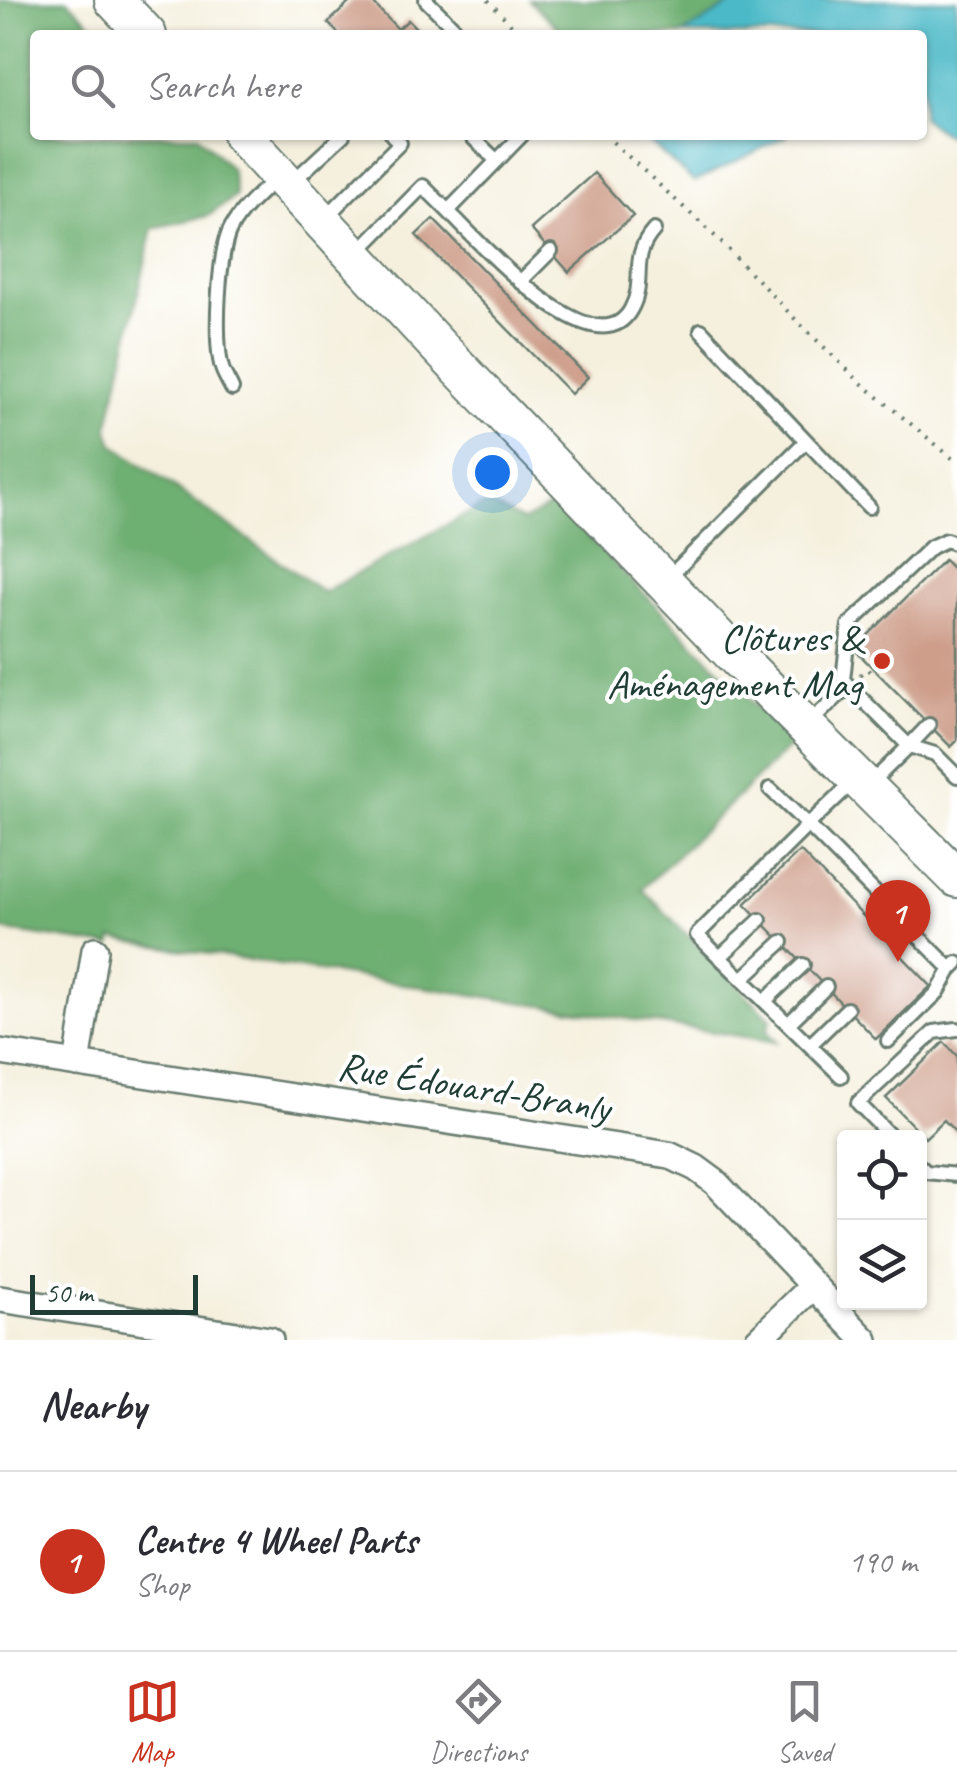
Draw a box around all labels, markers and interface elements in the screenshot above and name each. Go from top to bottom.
search box [30,30,927,140]
icon: search [65,58,120,113]
text: Search here [145,62,300,109]
your location [467,447,518,498]
place label: Clôtures & Aménagement Mag [607,613,866,709]
marker: Clôtures & Aménagement Mag [871,650,893,672]
pin: 1 [866,880,930,962]
street label: Rue Édouard-Branly [334,1041,617,1134]
map controls [837,1130,927,1310]
button: locate [837,1130,927,1220]
button: layers [837,1220,927,1310]
scale bar [30,1270,198,1314]
text: 50 m [45,1275,93,1310]
text: Nearby [40,1379,146,1432]
text: Centre 4 Wheel Parts [135,1517,417,1564]
text: 1 [65,1541,80,1582]
text: 190 m [848,1541,917,1582]
text: Shop [135,1564,189,1605]
tab: Map [125,1674,180,1769]
tab: Directions [430,1674,527,1769]
tab: Saved [777,1674,832,1769]

